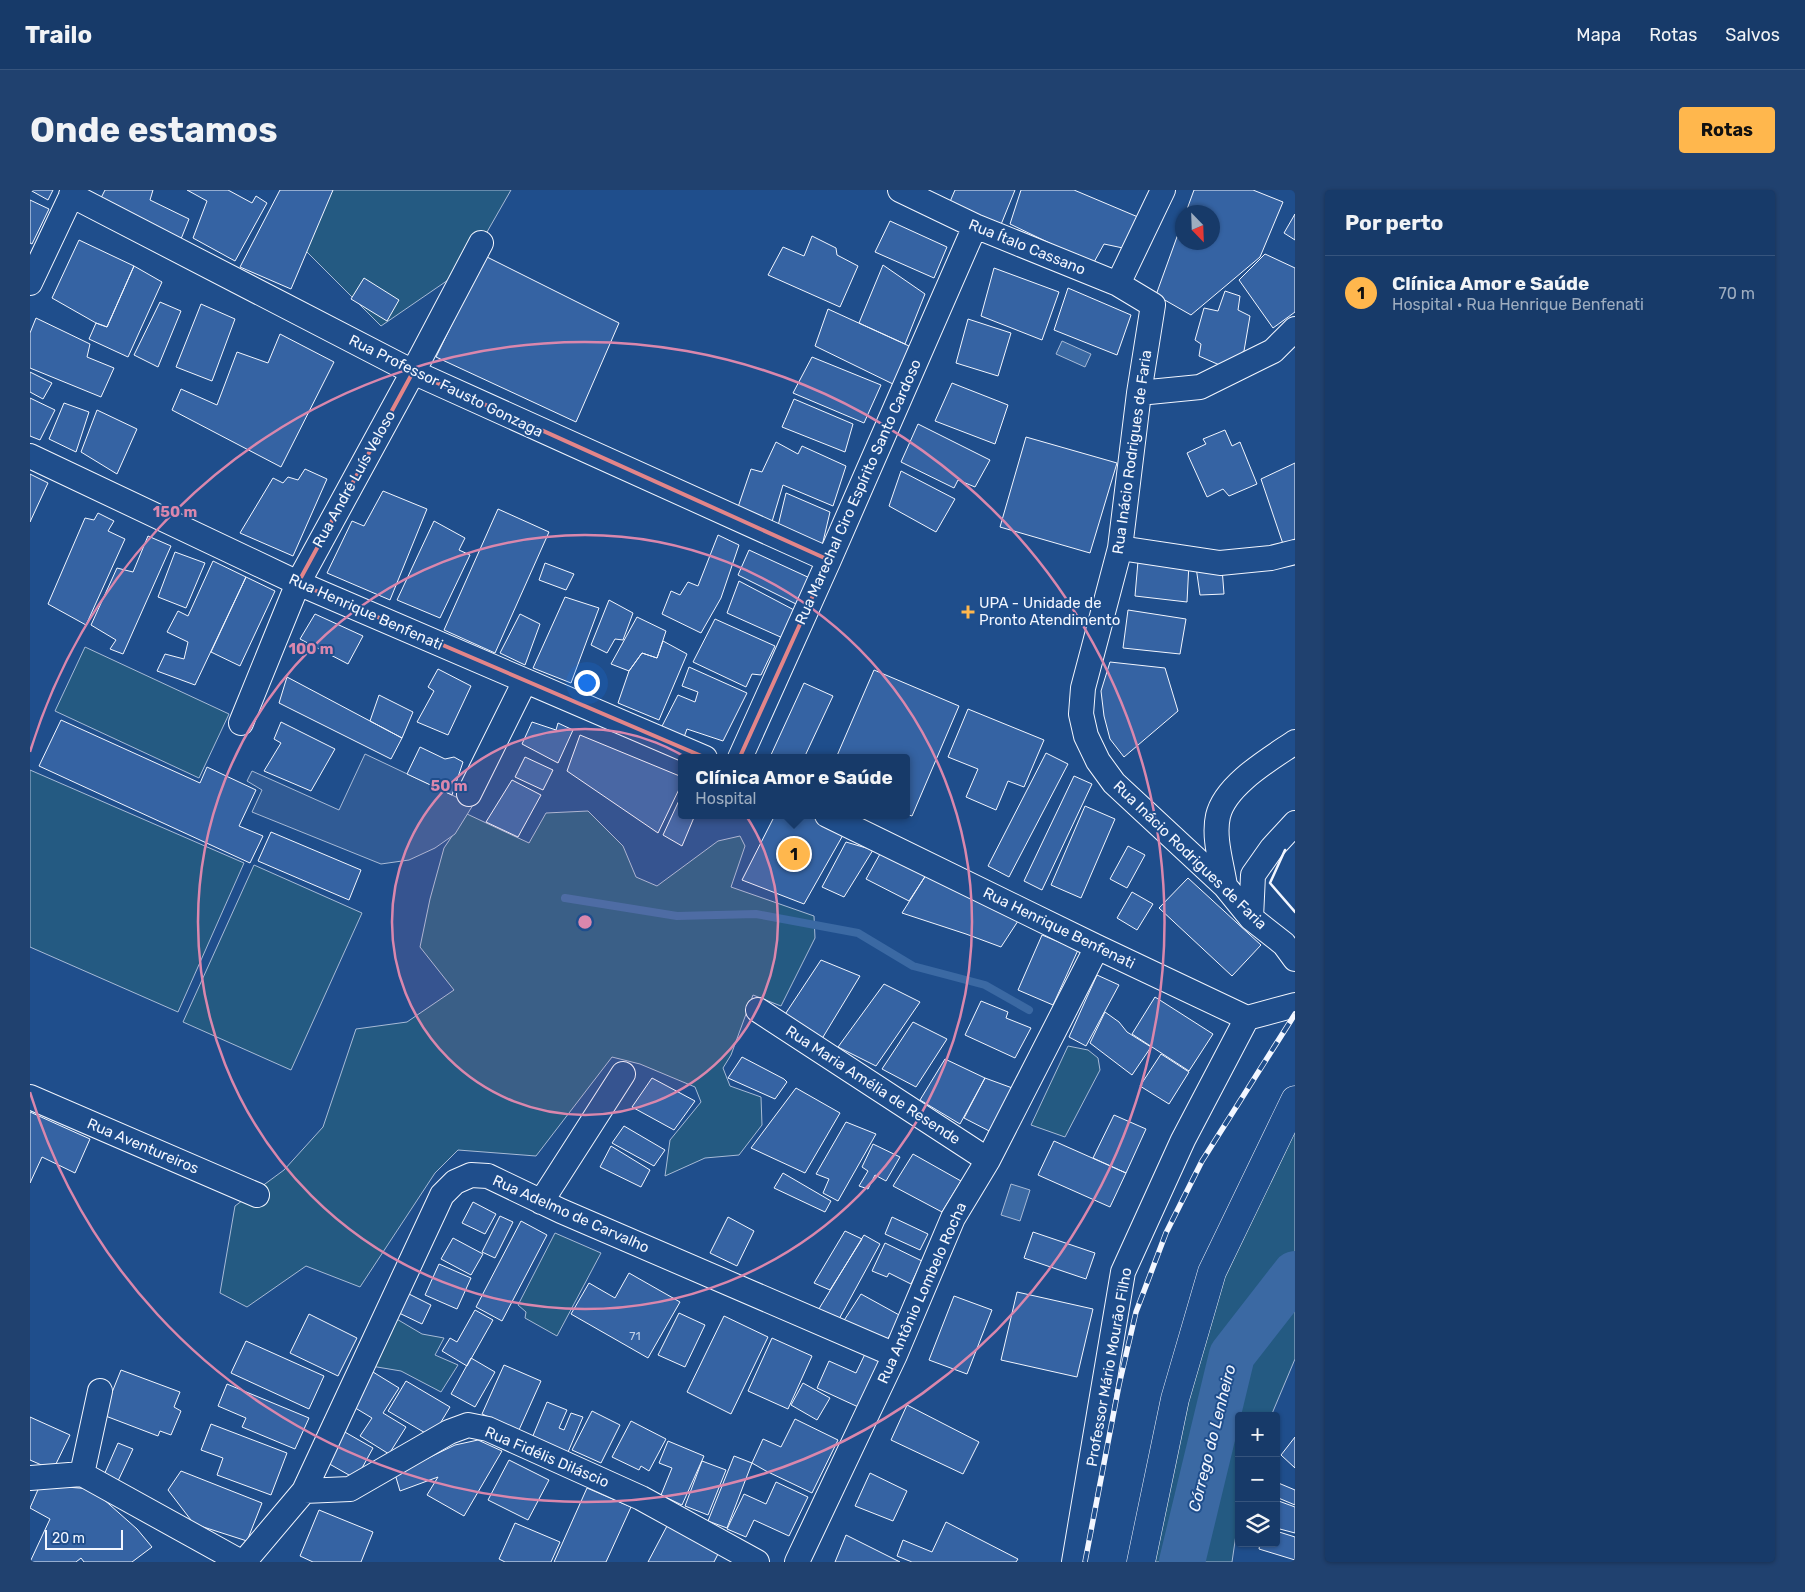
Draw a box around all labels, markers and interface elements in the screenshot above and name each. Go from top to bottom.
text: Trailo [25,21,92,49]
text: Mapa [1576,24,1621,46]
text: Rotas [1649,24,1697,46]
text: Salvos [1725,24,1780,46]
button: Rotas [1679,107,1775,153]
text: Onde estamos [30,109,278,151]
north arrow [1175,205,1220,250]
text: Por perto [1345,210,1443,235]
street label: Rua Ítalo Cassano [966,215,1088,279]
text: Clínica Amor e Saúde [1392,272,1589,295]
text: 1 [1357,284,1365,303]
text: 70 m [1718,284,1755,303]
text: Hospital · Rua Henrique Benfenati [1392,295,1644,314]
street label: Rua Professor Fausto Gonzaga [346,331,546,441]
street label: Rua Inácio Rodrigues de Faria [1109,349,1155,555]
street label: Rua Marechal Ciro Espírito Santo Cardoso [791,357,925,627]
street label: Rua André Luís Veloso [309,407,399,551]
text: 150 m [153,503,197,521]
street label: Rua Henrique Benfenati [286,570,446,654]
place label: UPA - Unidade de Pronto Atendimento [979,594,1120,629]
marker: UPA - Unidade de Pronto Atendimento [961,605,975,619]
text: 100 m [289,640,333,658]
your location [574,670,600,696]
popup [678,754,910,819]
text: Clínica Amor e Saúde [695,766,893,789]
text: 50 m [431,777,467,795]
street label: Rua Inácio Rodrigues de Faria [1110,777,1270,933]
text: Hospital [695,789,756,808]
pin: 1 [778,835,810,873]
street label: Rua Henrique Benfenati [980,883,1138,973]
centre of rings [576,913,594,931]
street label: Rua Maria Amélia de Resende [782,1022,964,1148]
street label: Rua Aventureiros [84,1114,202,1178]
street label: Rua Adelmo de Carvalho [490,1171,652,1257]
street label: Rua Antônio Lombelo Rocha [874,1200,970,1386]
street label: Professor Mário Mourão Filho [1083,1266,1135,1468]
house number: 71 [629,1329,641,1343]
water label: Córrego do Lenheiro [1184,1362,1240,1514]
map controls [1235,1412,1280,1547]
button: + [1235,1412,1280,1457]
street label: Rua Fidélis Diláscio [482,1423,612,1491]
button: − [1235,1457,1280,1502]
button: layers [1235,1502,1280,1547]
scale bar [45,1527,122,1550]
text: 20 m [52,1530,85,1547]

